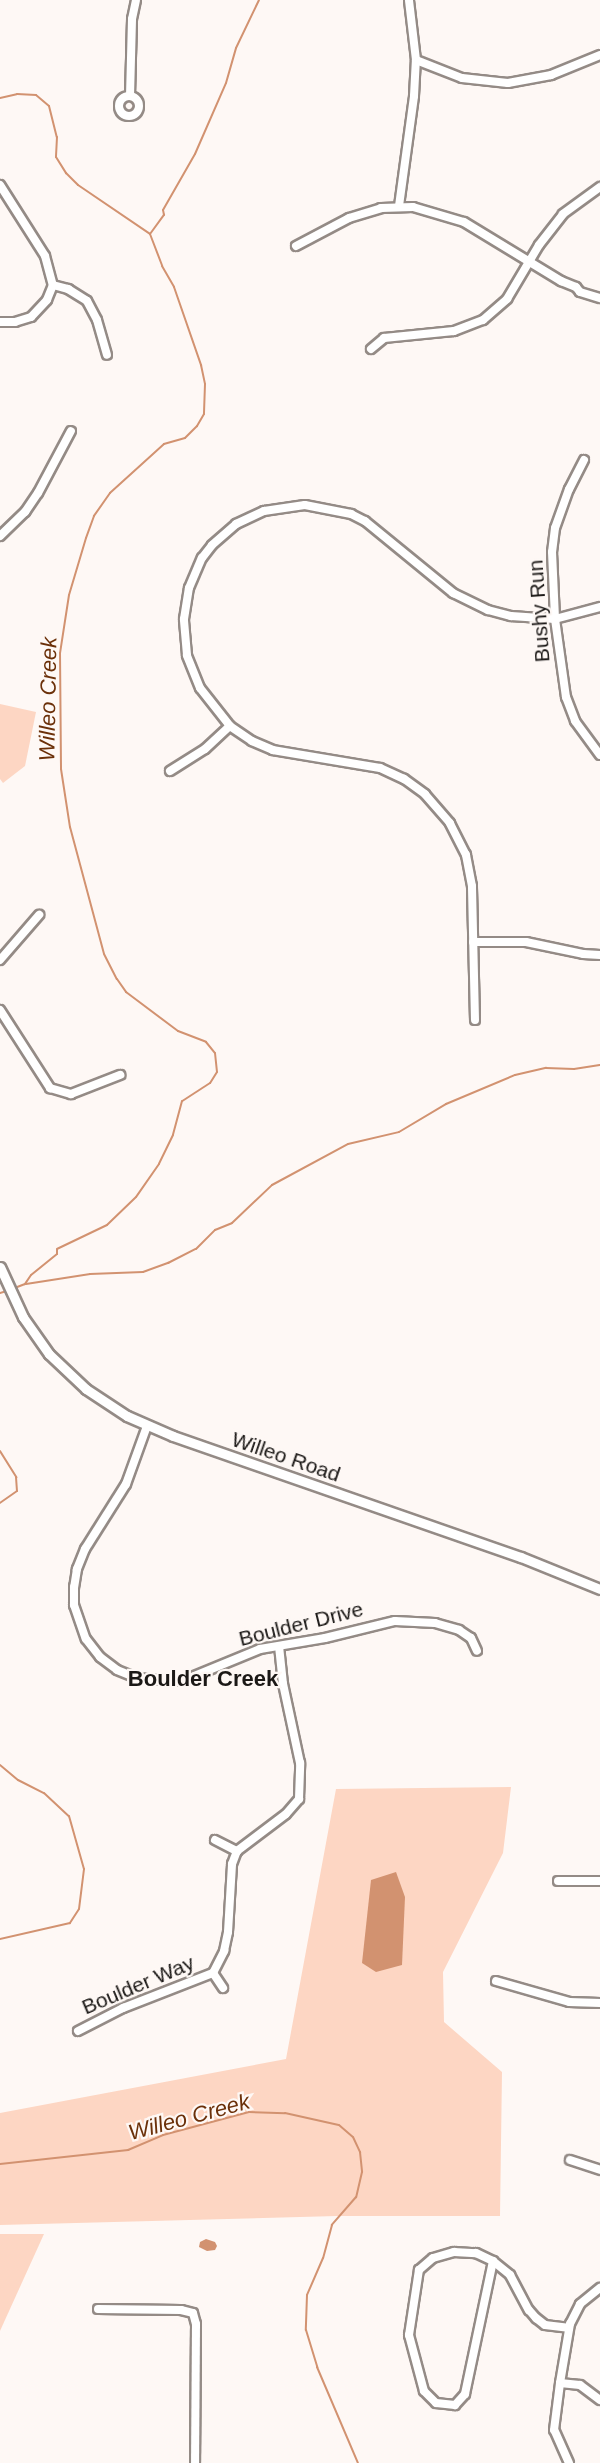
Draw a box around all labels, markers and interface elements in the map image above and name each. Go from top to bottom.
street label: Bushy Run [523,559,555,663]
water label: Willeo Creek [34,637,62,761]
street label: Willeo Road [228,1427,344,1487]
street label: Boulder Drive [236,1596,366,1652]
district label: Boulder Creek [128,1666,278,1692]
street label: Boulder Way [78,1950,198,2020]
water label: Willeo Creek [125,2088,253,2146]

